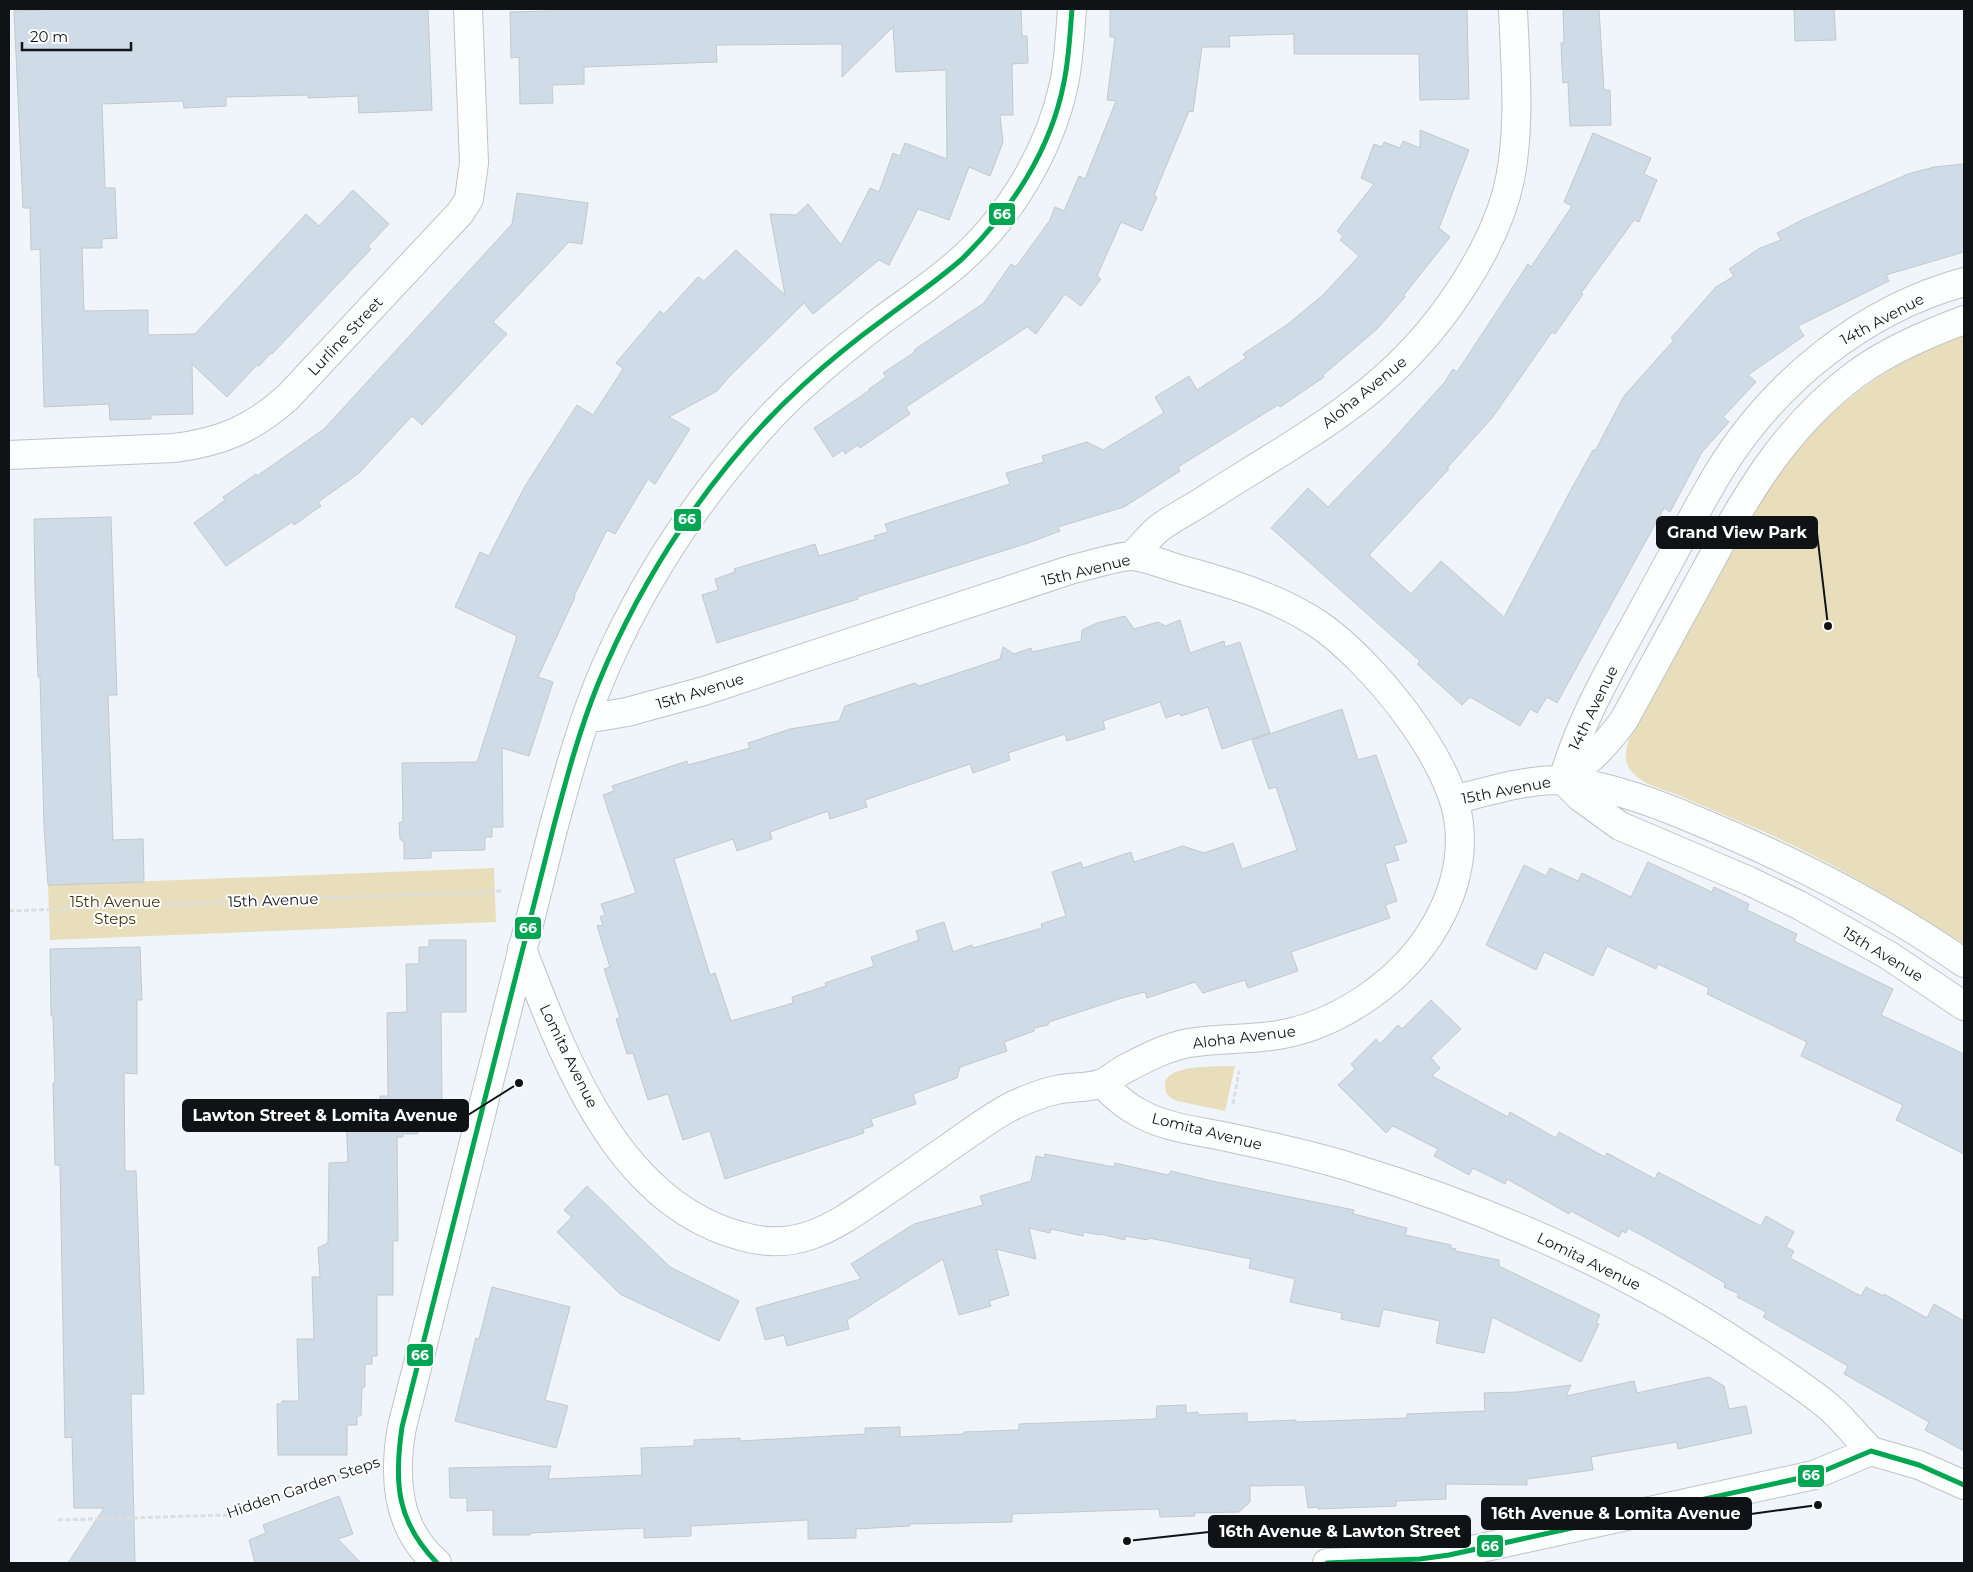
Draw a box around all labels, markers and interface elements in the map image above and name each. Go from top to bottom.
scale bar [22,20,131,52]
text: 20 m [30,27,68,46]
line badge: 66 [988,202,1016,226]
text: 66 [993,205,1011,223]
street label: 14th Avenue [1837,289,1927,349]
street label: Lurline Street [304,292,386,380]
street label: Aloha Avenue [1318,352,1410,432]
line badge: 66 [673,508,702,532]
text: 66 [678,510,696,528]
callout: Grand View Park [1657,517,1817,548]
text: Grand View Park [1667,523,1808,542]
street label: 15th Avenue [1040,550,1132,590]
street label: 14th Avenue [1564,662,1622,754]
street label: 15th Avenue [654,669,746,713]
street label: 15th Avenue [1460,772,1552,808]
street label: 15th Avenue [227,889,319,911]
park label: 15th Avenue Steps [70,892,160,928]
line badge: 66 [514,916,542,940]
text: 66 [519,919,537,937]
street label: 15th Avenue [1839,923,1927,985]
street label: Lomita Avenue [536,1001,602,1111]
street label: Aloha Avenue [1191,1021,1297,1053]
callout: Lawton Street & Lomita Avenue [183,1100,468,1131]
text: Lawton Street & Lomita Avenue [192,1106,458,1125]
street label: Lomita Avenue [1150,1108,1264,1154]
street label: Lomita Avenue [1534,1228,1644,1294]
line badge: 66 [406,1343,434,1367]
text: 66 [411,1346,429,1364]
street label: Hidden Garden Steps [224,1452,382,1522]
line badge: 66 [1797,1464,1825,1488]
text: 66 [1802,1466,1820,1484]
callout: 16th Avenue & Lomita Avenue [1482,1498,1751,1529]
text: 16th Avenue & Lomita Avenue [1491,1504,1741,1523]
callout: 16th Avenue & Lawton Street [1209,1516,1470,1547]
text: 16th Avenue & Lawton Street [1219,1522,1461,1541]
line badge: 66 [1476,1534,1504,1558]
text: 66 [1481,1537,1499,1555]

